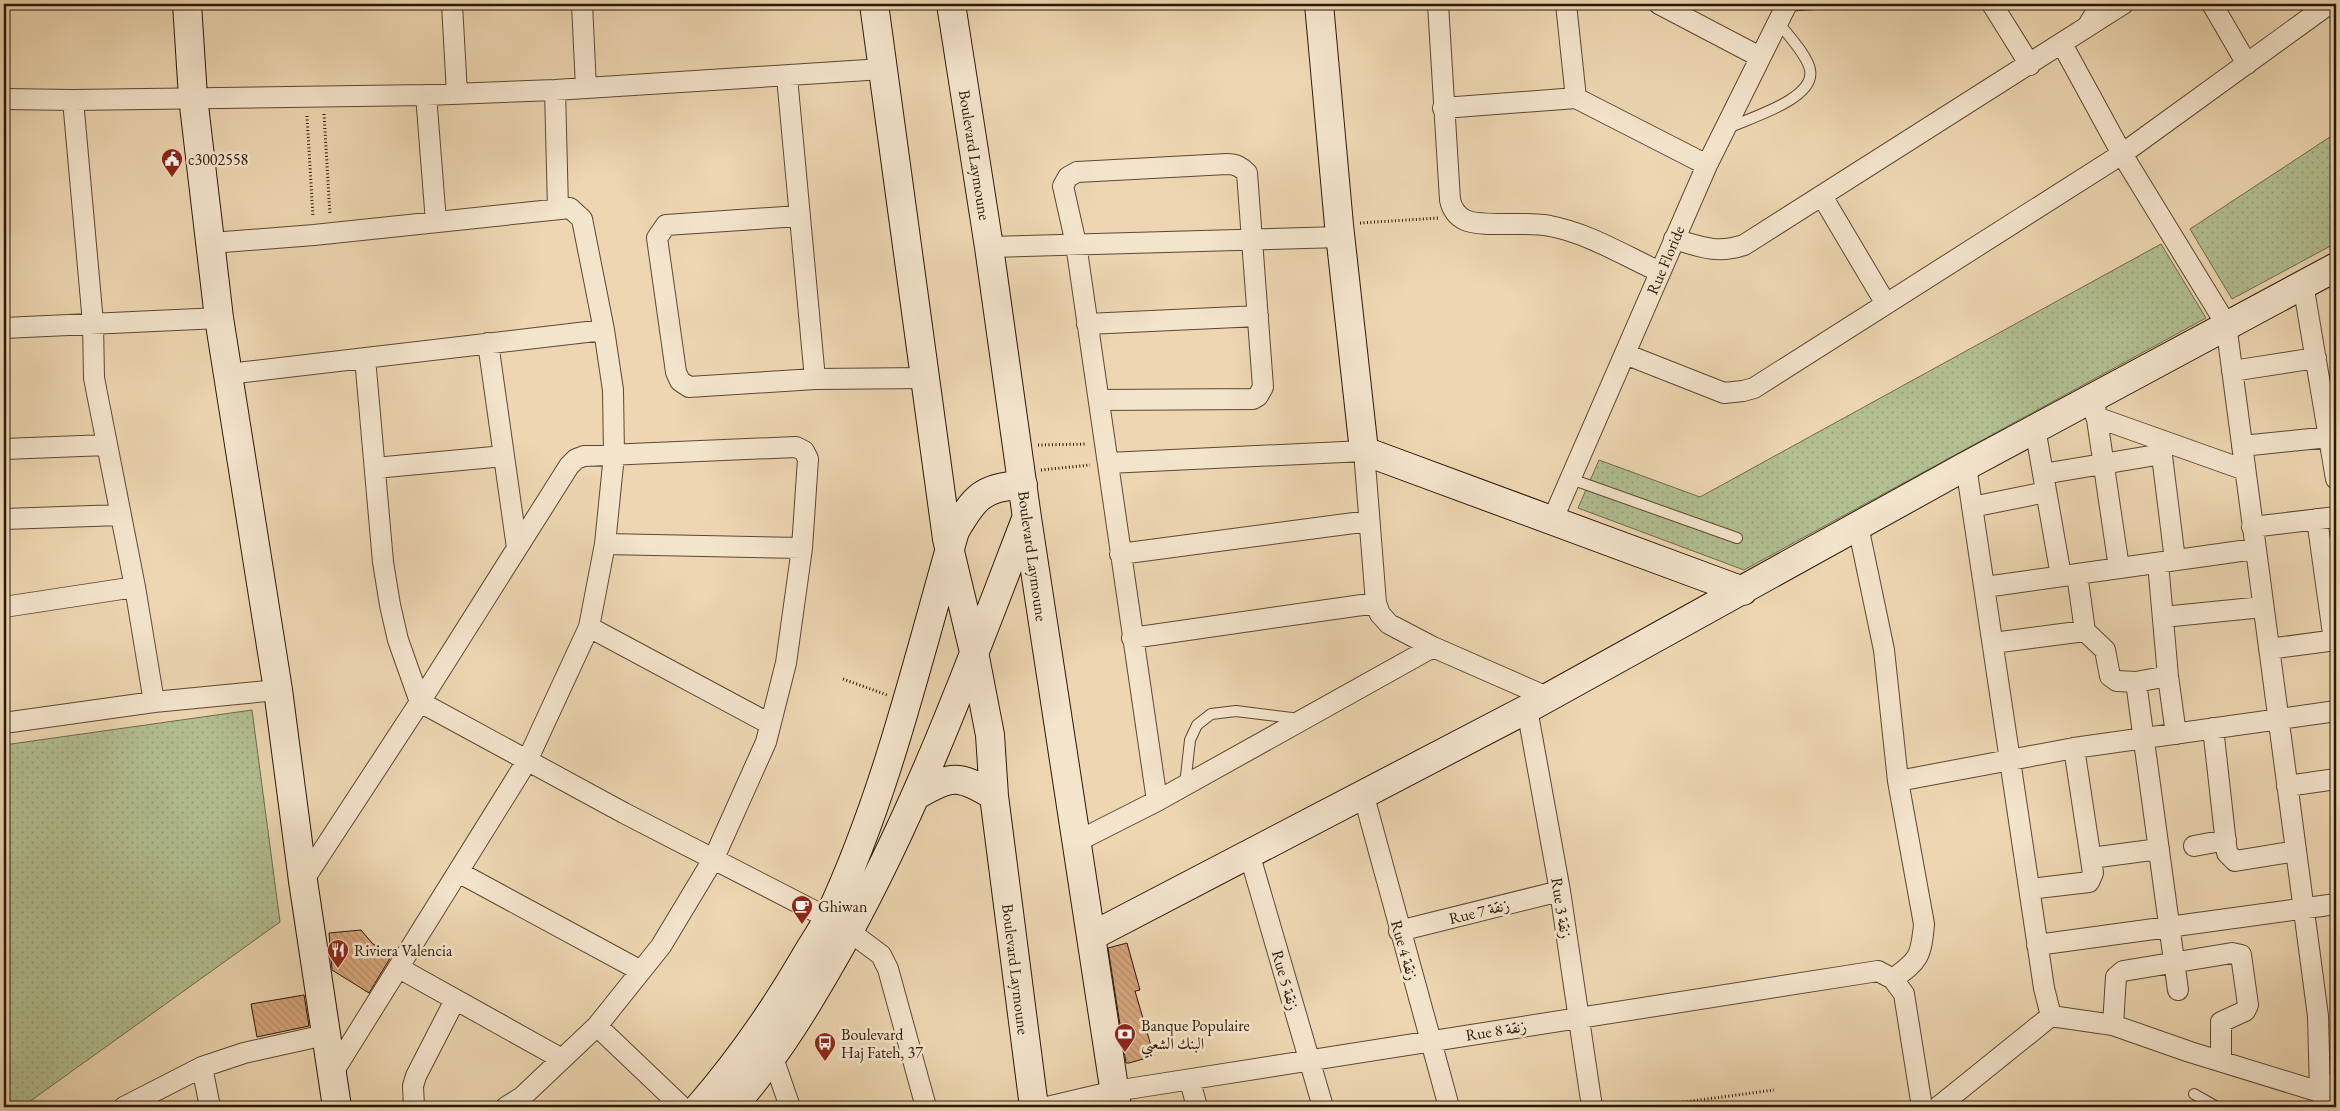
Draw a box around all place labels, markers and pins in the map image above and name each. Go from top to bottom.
public building icon: c3002558 [160,147,184,178]
place label: c3002558 [188,149,249,170]
cafe icon: Ghiwan [790,894,814,925]
place label: Ghiwan [818,896,868,917]
restaurant icon: Riviera Valencia [326,938,350,969]
place label: Riviera Valencia [354,940,453,961]
place label: Banque Populaire البنك الشعبي [1141,1015,1250,1059]
bank icon: Banque Populaire البنك الشعبي [1113,1022,1137,1053]
place label: Boulevard Haj Fateh, 37 [841,1024,923,1063]
bus stop icon: Boulevard Haj Fateh, 37 [813,1031,837,1062]

